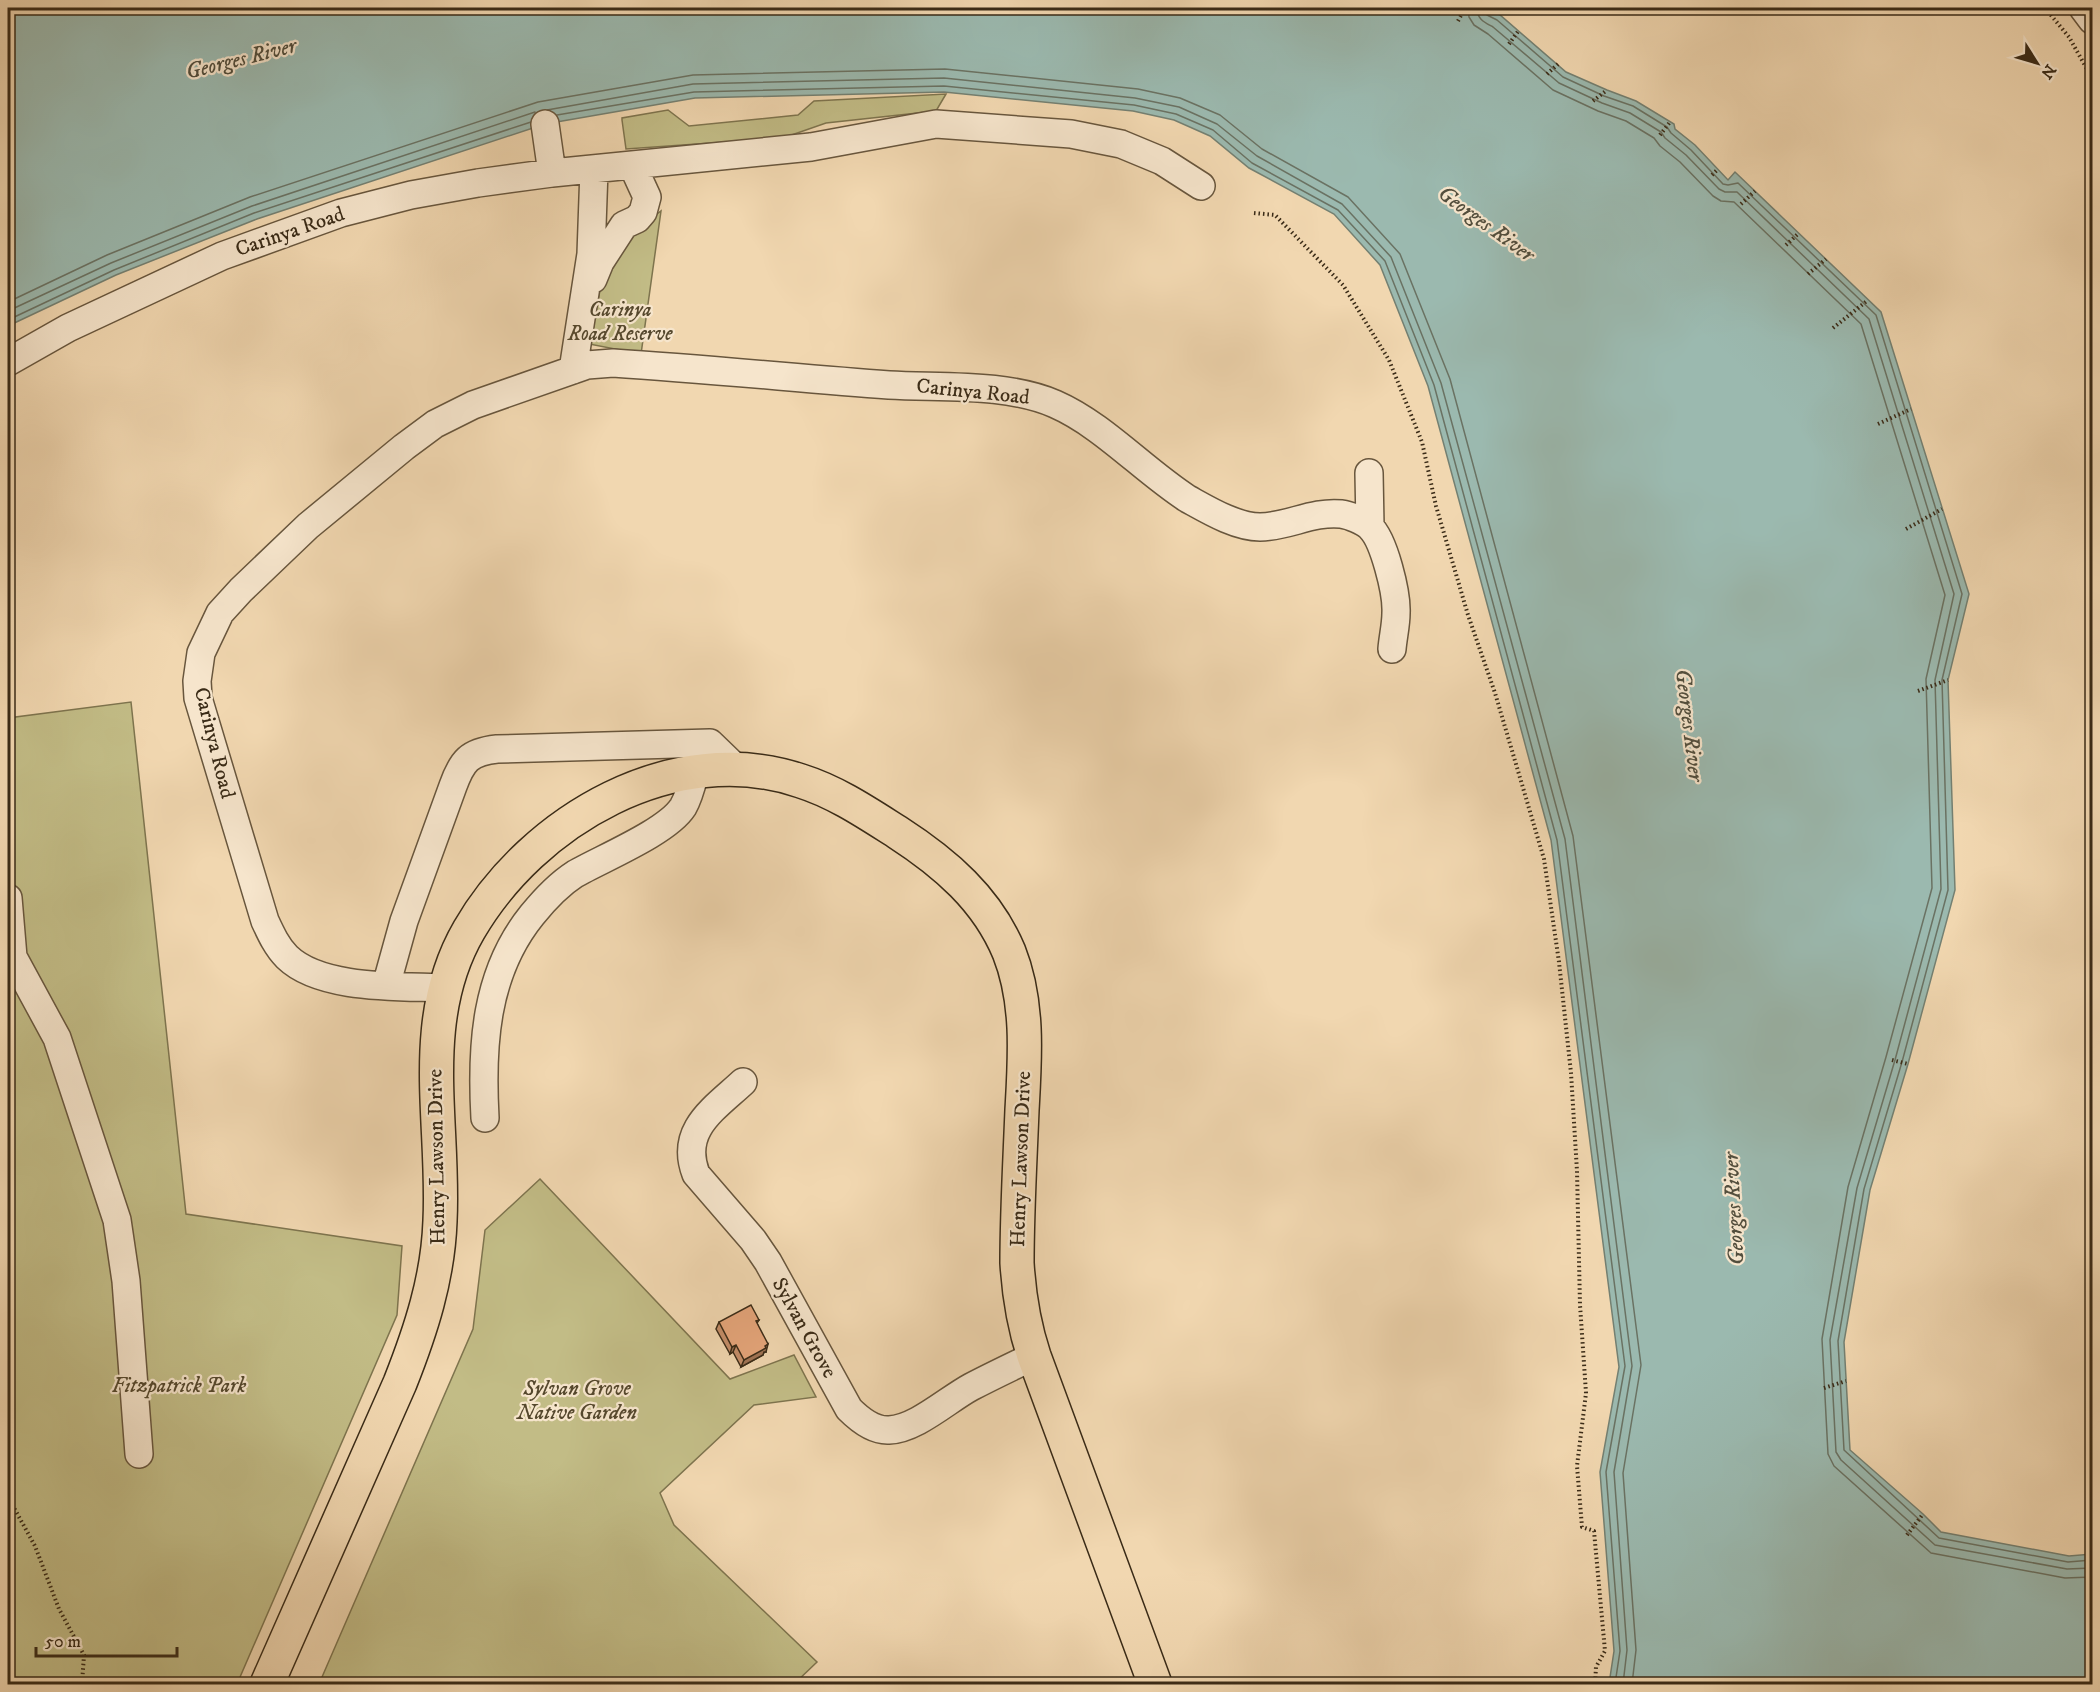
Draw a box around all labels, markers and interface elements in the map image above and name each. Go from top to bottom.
water label: Georges River [183,32,301,86]
north arrow [2007,33,2067,93]
text: N [2036,60,2060,83]
water label: Georges River [1432,180,1541,269]
street label: Carinya Road [232,201,349,263]
park label: Carinya Road Reserve [567,297,673,347]
street label: Carinya Road [915,373,1031,411]
water label: Georges River [1669,667,1710,785]
street label: Carinya Road [188,685,241,802]
street label: Henry Lawson Drive [422,1068,452,1245]
street label: Henry Lawson Drive [1005,1070,1037,1247]
water label: Georges River [1717,1150,1750,1266]
street label: Sylvan Grove [766,1273,842,1383]
park label: Fitzpatrick Park [112,1373,247,1399]
park label: Sylvan Grove Native Garden [516,1376,637,1426]
scale bar [36,1620,177,1658]
text: 50 m [45,1631,81,1653]

